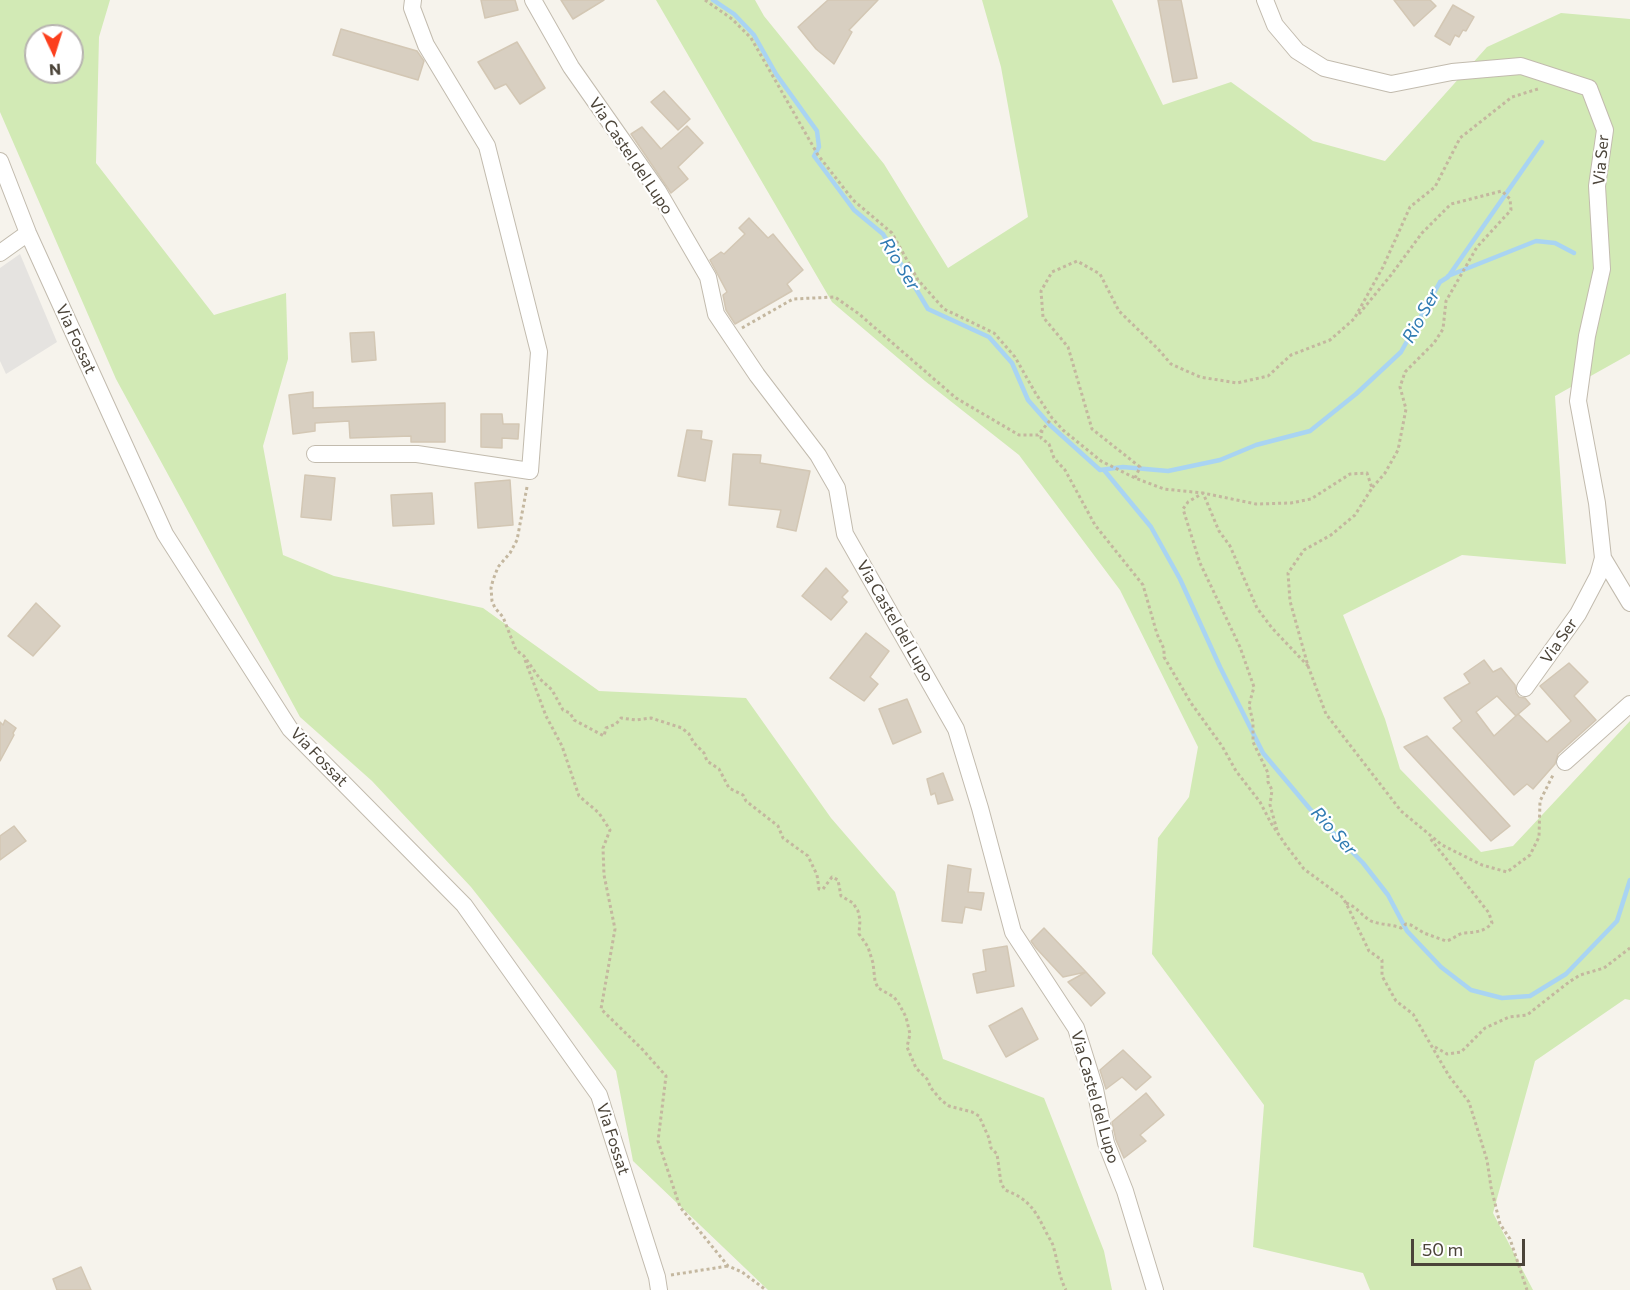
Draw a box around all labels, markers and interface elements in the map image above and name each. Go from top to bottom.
north arrow [24,24,84,84]
text: N [49,61,62,80]
street label: Via Castel del Lupo [585,94,677,218]
street label: Via Ser [1589,134,1613,186]
water label: Rio Ser [875,234,925,294]
water label: Rio Ser [1397,285,1445,347]
street label: Via Fossat [52,301,100,377]
street label: Via Castel del Lupo [852,557,938,685]
street label: Via Ser [1537,615,1581,667]
street label: Via Fossat [286,724,352,790]
water label: Rio Ser [1307,802,1361,860]
street label: Via Castel del Lupo [1067,1028,1123,1166]
street label: Via Fossat [592,1101,634,1177]
scale bar [1414,1227,1528,1265]
text: 50 m [1422,1238,1463,1260]

